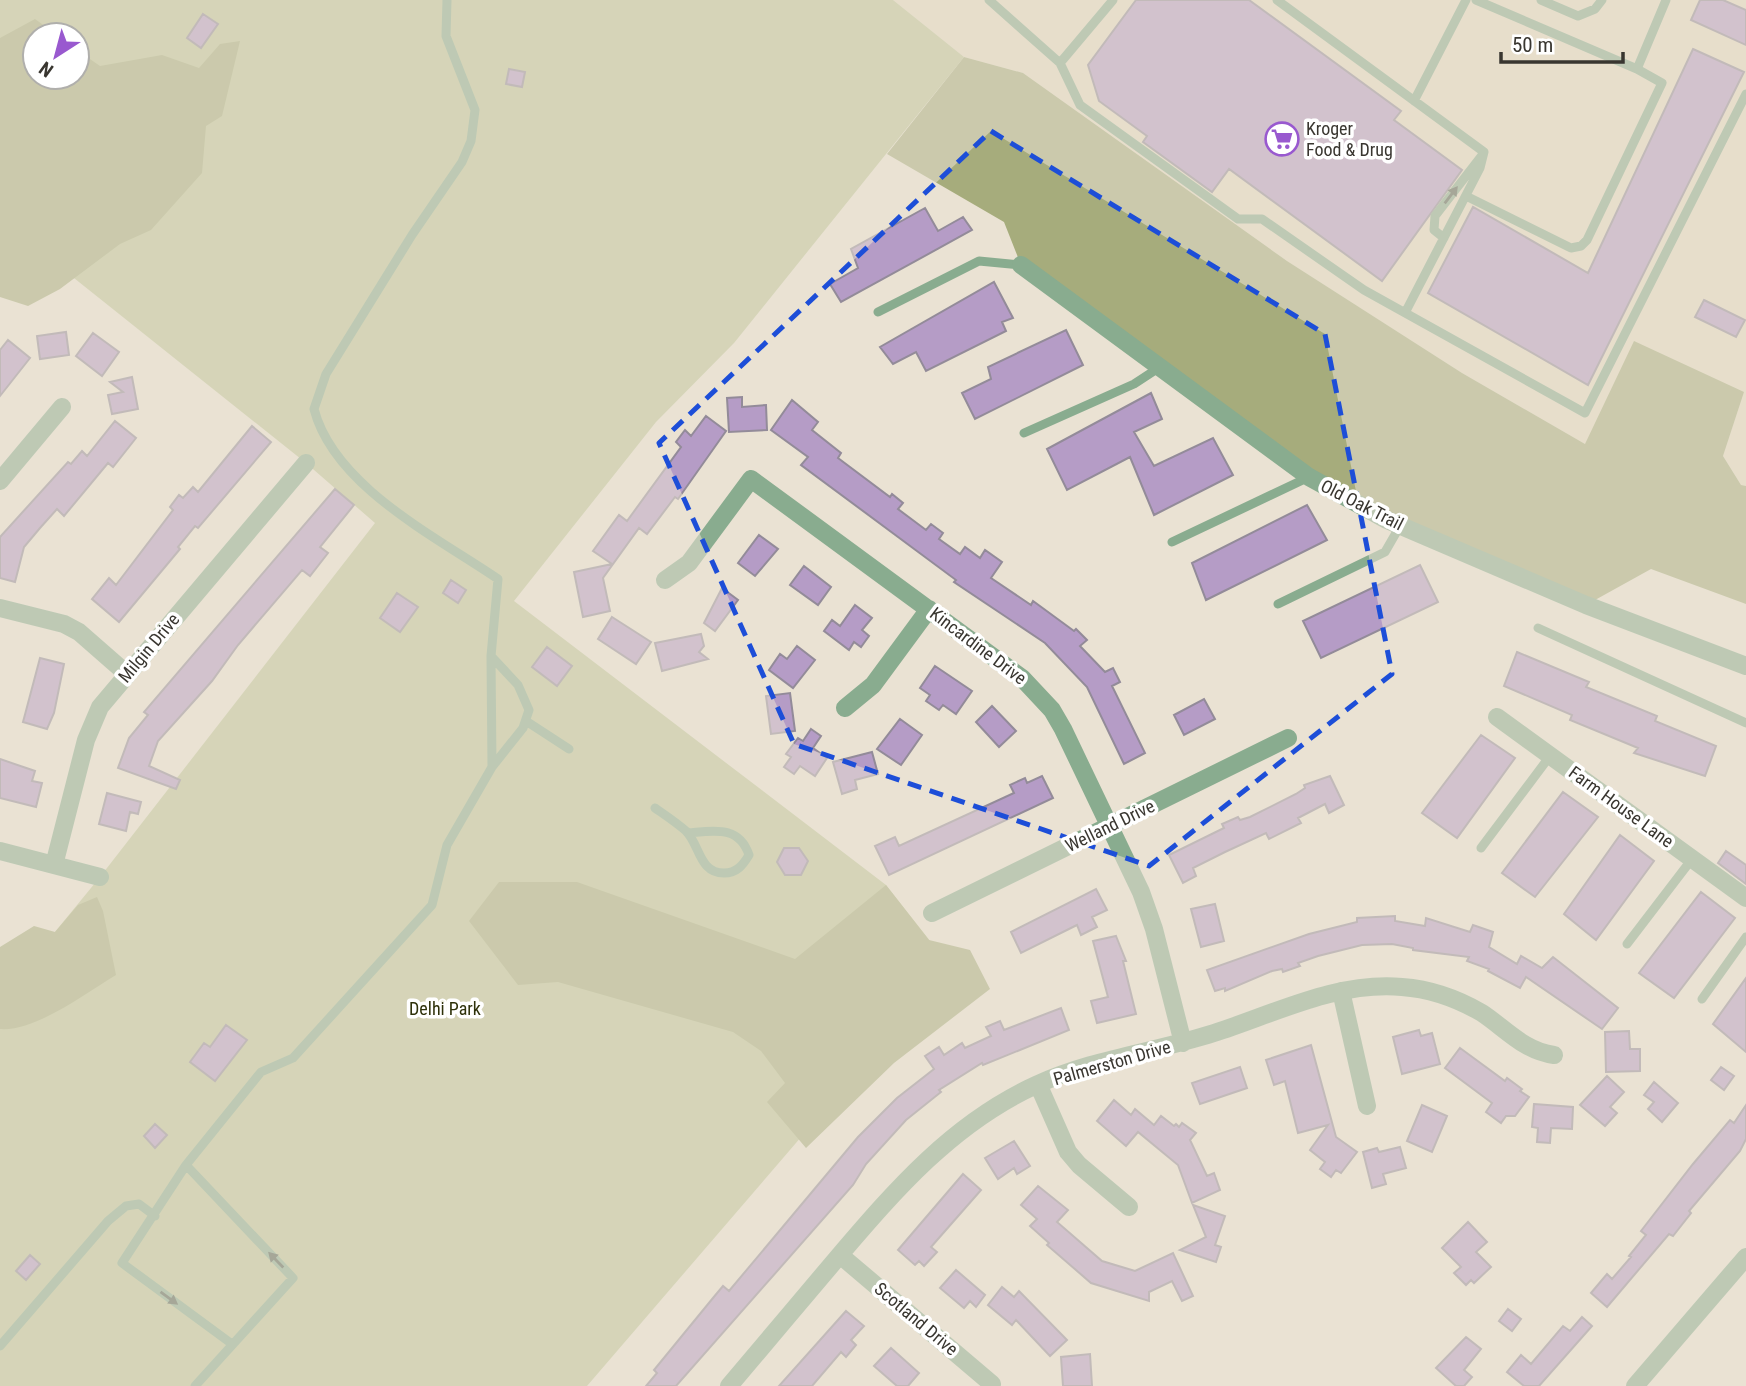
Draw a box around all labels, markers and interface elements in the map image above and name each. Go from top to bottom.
north arrow [21,21,91,91]
scale bar [1501,21,1624,65]
text: 50 m [1512,33,1553,57]
text: N [35,57,58,82]
place label: Kroger Food & Drug [1306,118,1393,160]
supermarket icon: Kroger Food & Drug [1263,120,1301,158]
one-way arrow [1444,186,1458,204]
street label: Old Oak Trail [1317,475,1407,534]
street label: Kincardine Drive [926,603,1031,689]
street label: Milgin Drive [114,609,184,686]
street label: Farm House Lane [1565,762,1678,852]
street label: Welland Drive [1062,795,1158,856]
park label: Delhi Park [409,998,481,1019]
street label: Palmerston Drive [1051,1036,1173,1089]
one-way arrow [268,1252,284,1269]
street label: Scotland Drive [870,1278,962,1360]
one-way arrow [160,1291,178,1305]

